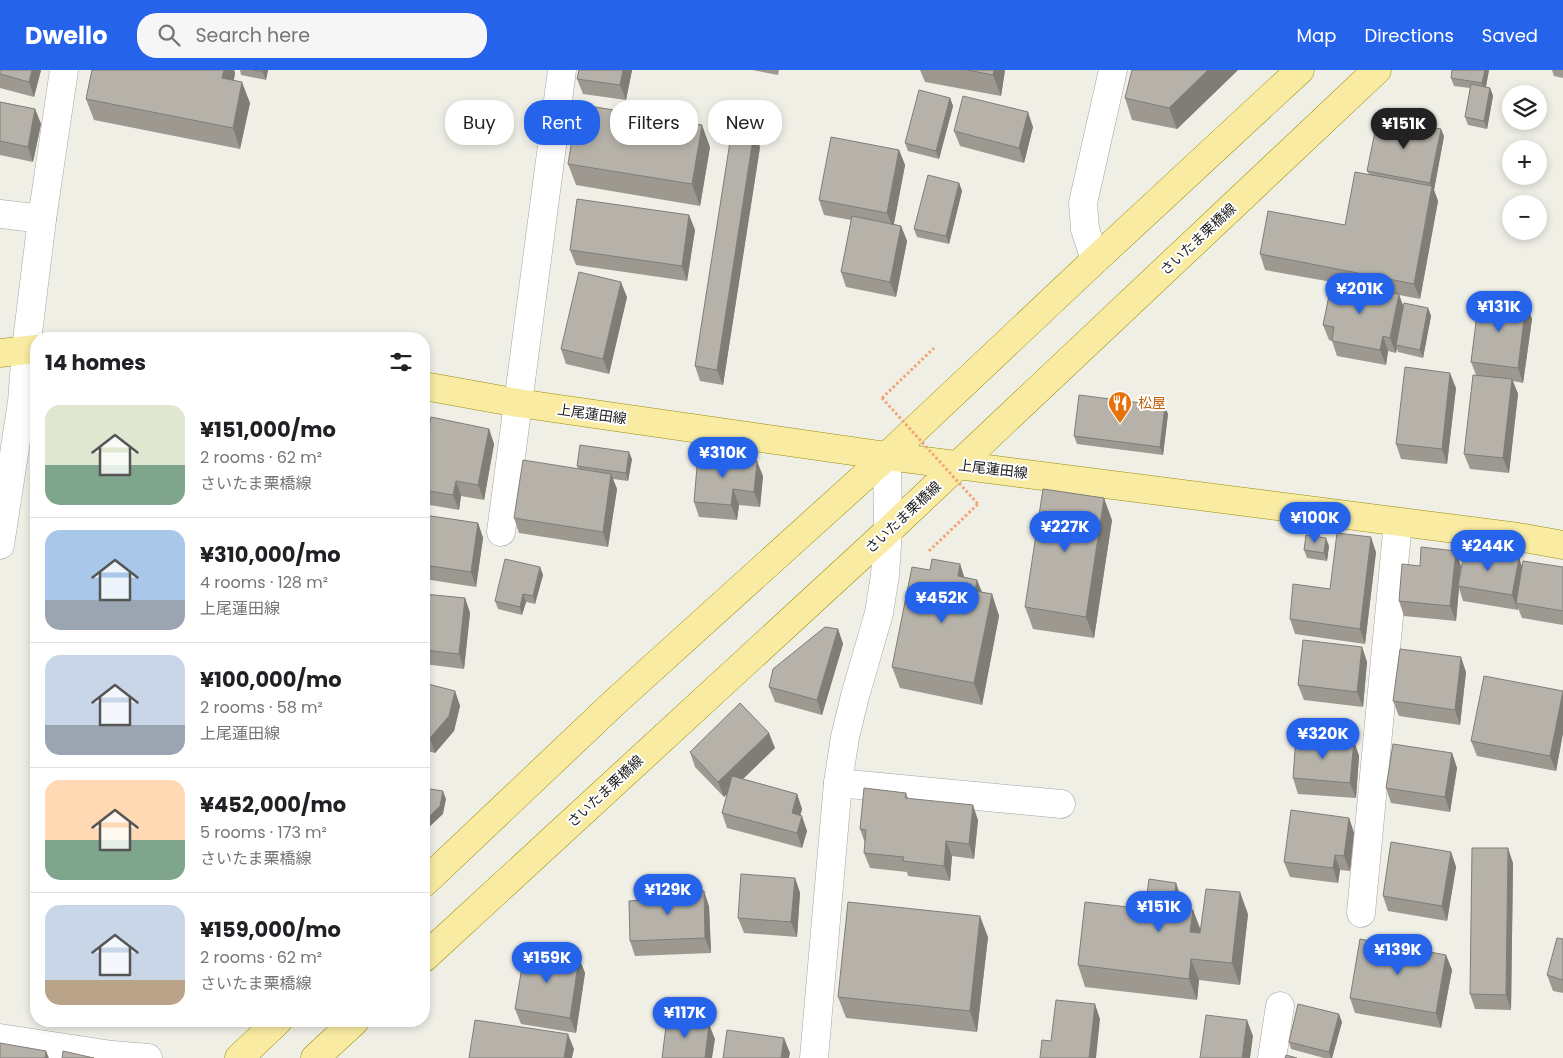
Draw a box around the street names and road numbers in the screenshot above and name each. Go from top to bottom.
street label: さいたま栗橋線 [1155,198,1241,280]
street label: 上尾蓮田線 [556,399,628,429]
street label: 上尾蓮田線 [957,455,1029,483]
street label: さいたま栗橋線 [860,476,946,558]
street label: さいたま栗橋線 [562,750,648,832]

